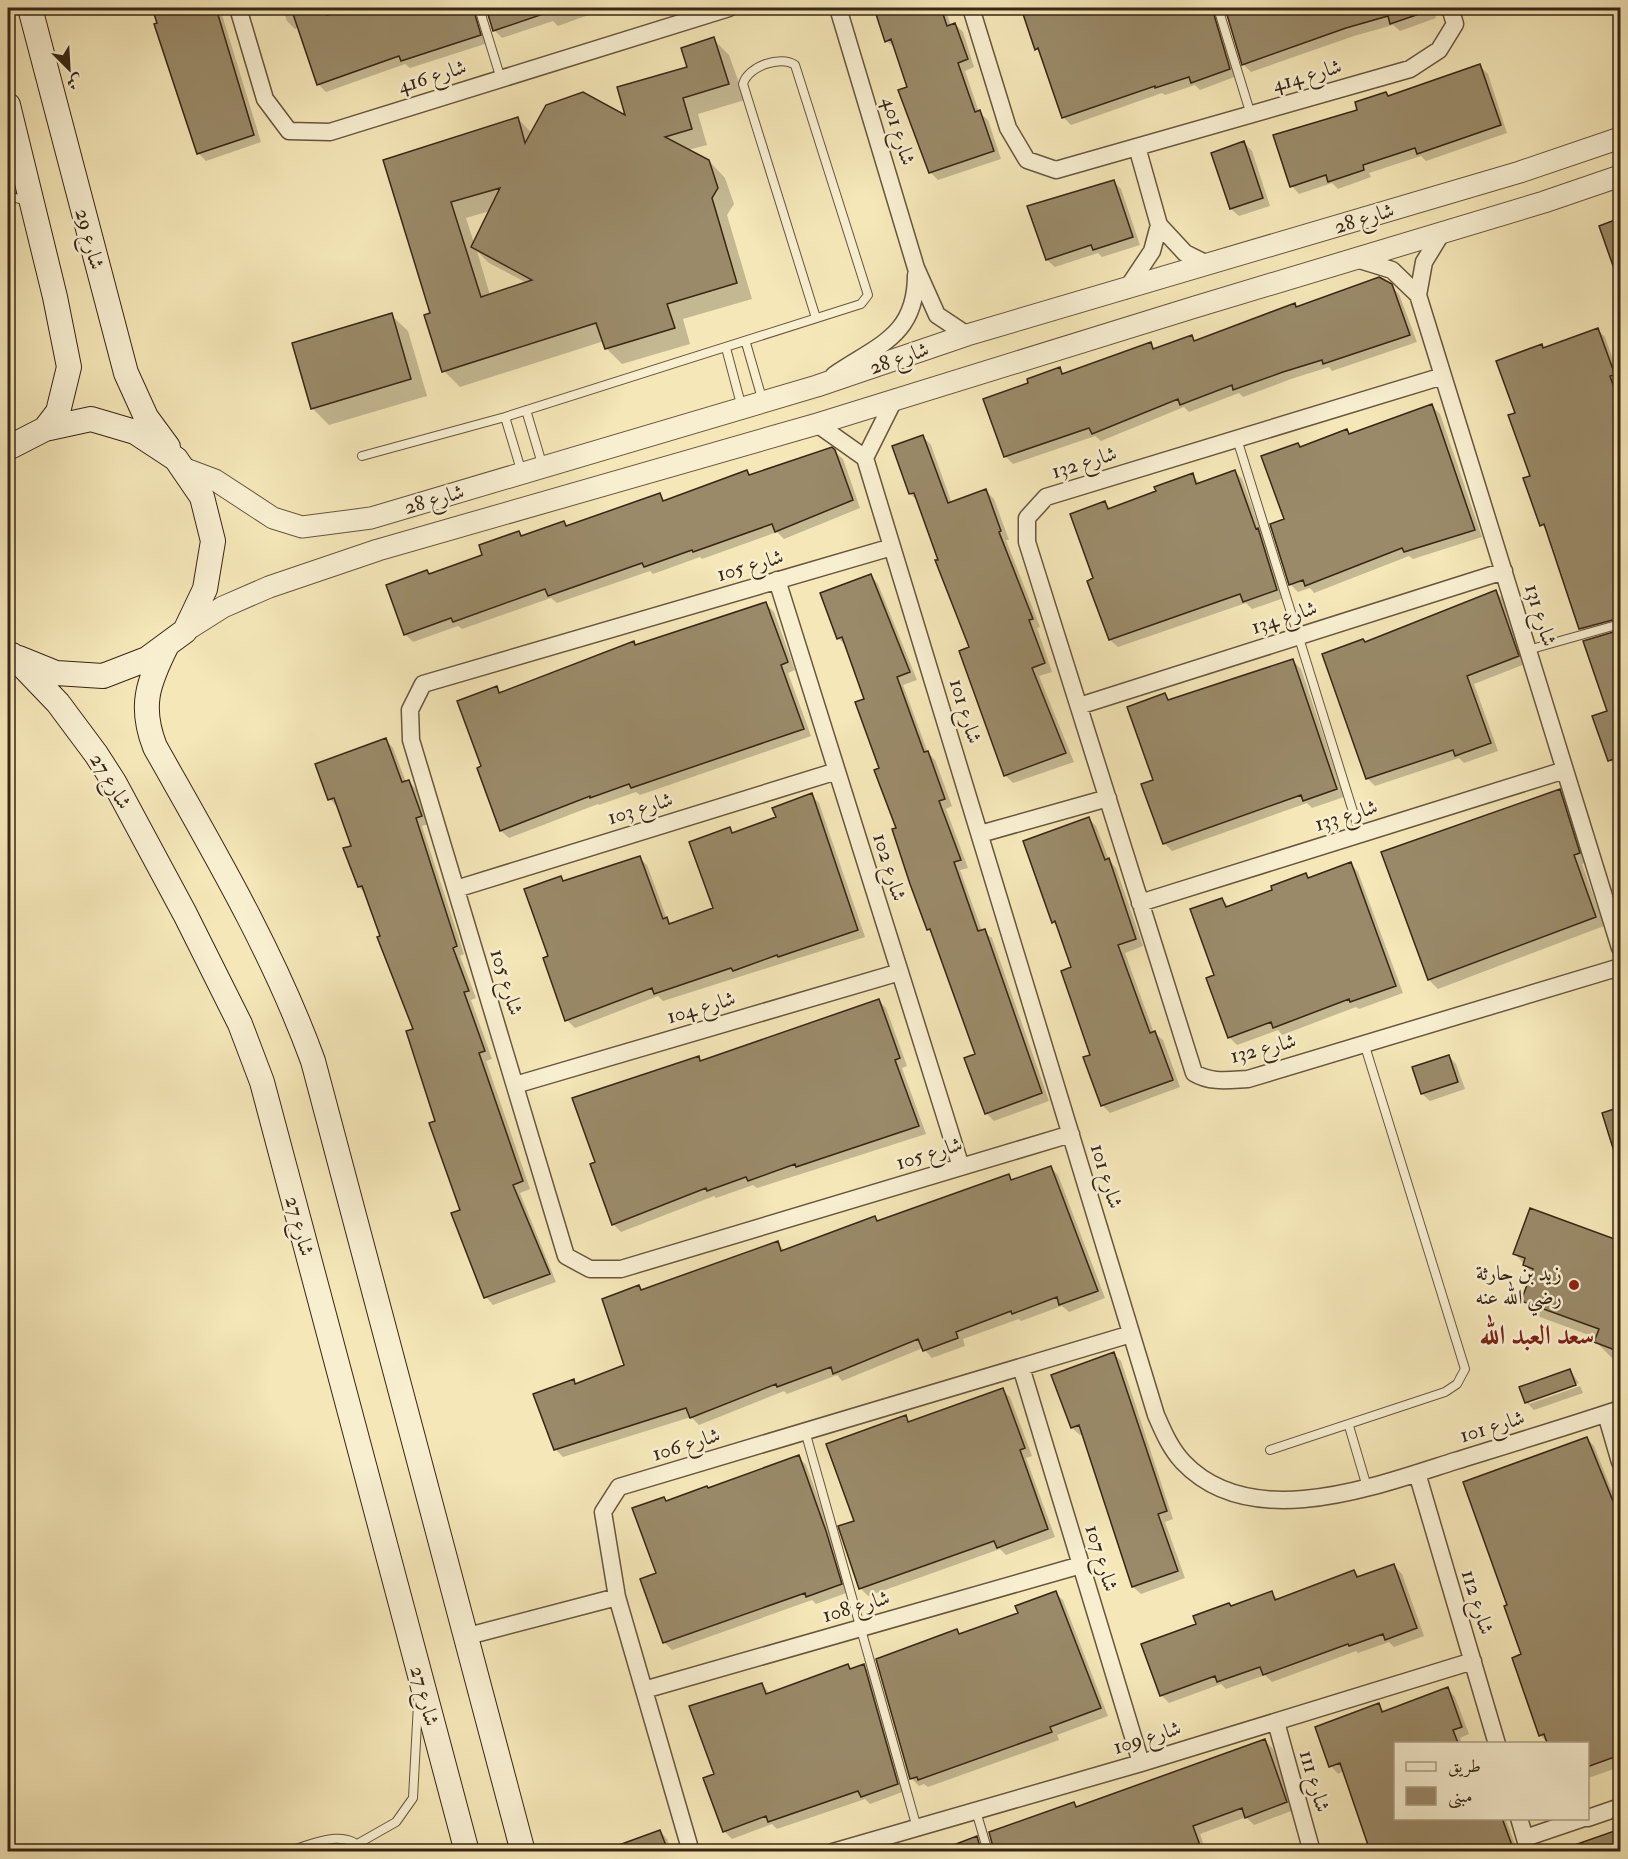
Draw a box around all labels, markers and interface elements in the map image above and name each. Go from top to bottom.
north arrow [39,39,99,99]
street label: شارع 416 [395,53,471,103]
street label: شارع 414 [1269,53,1346,102]
text: ش [63,69,86,94]
street label: شارع 401 [872,94,922,170]
street label: شارع 28 [1331,197,1399,244]
street label: شارع 29 [65,206,111,274]
street label: شارع 28 [866,336,934,385]
street label: شارع 132 [1048,440,1121,489]
street label: شارع 28 [401,478,468,525]
street label: شارع 105 [714,543,788,592]
street label: شارع 131 [1514,581,1563,651]
street label: شارع 134 [1248,594,1322,645]
street label: شارع 101 [939,675,988,748]
street label: شارع 27 [80,748,138,816]
street label: شارع 103 [604,786,677,835]
street label: شارع 133 [1311,793,1382,842]
street label: شارع 102 [863,830,913,906]
street label: شارع 105 [480,946,529,1020]
street label: شارع 104 [664,985,740,1034]
street label: شارع 132 [1227,1027,1300,1074]
street label: شارع 105 [893,1131,967,1180]
street label: شارع 101 [1080,1140,1129,1213]
street label: شارع 27 [275,1193,320,1260]
place label: زيد بن حارثة رضي الله عنه [1475,1260,1562,1317]
marker: زيد بن حارثة رضي الله عنه [1567,1278,1581,1292]
district label: سعد العبد الله [1480,1313,1594,1352]
street label: شارع 101 [1456,1404,1529,1453]
street label: شارع 106 [649,1421,725,1471]
street label: شارع 107 [1075,1521,1124,1596]
street label: شارع 112 [1451,1566,1500,1639]
street label: شارع 108 [819,1584,894,1633]
street label: شارع 27 [400,1663,445,1730]
street label: شارع 109 [1110,1714,1186,1764]
legend [1394,1742,1589,1820]
street label: شارع 111 [1289,1747,1336,1816]
text: طريق [1448,1755,1481,1778]
text: مبنى [1448,1785,1473,1809]

